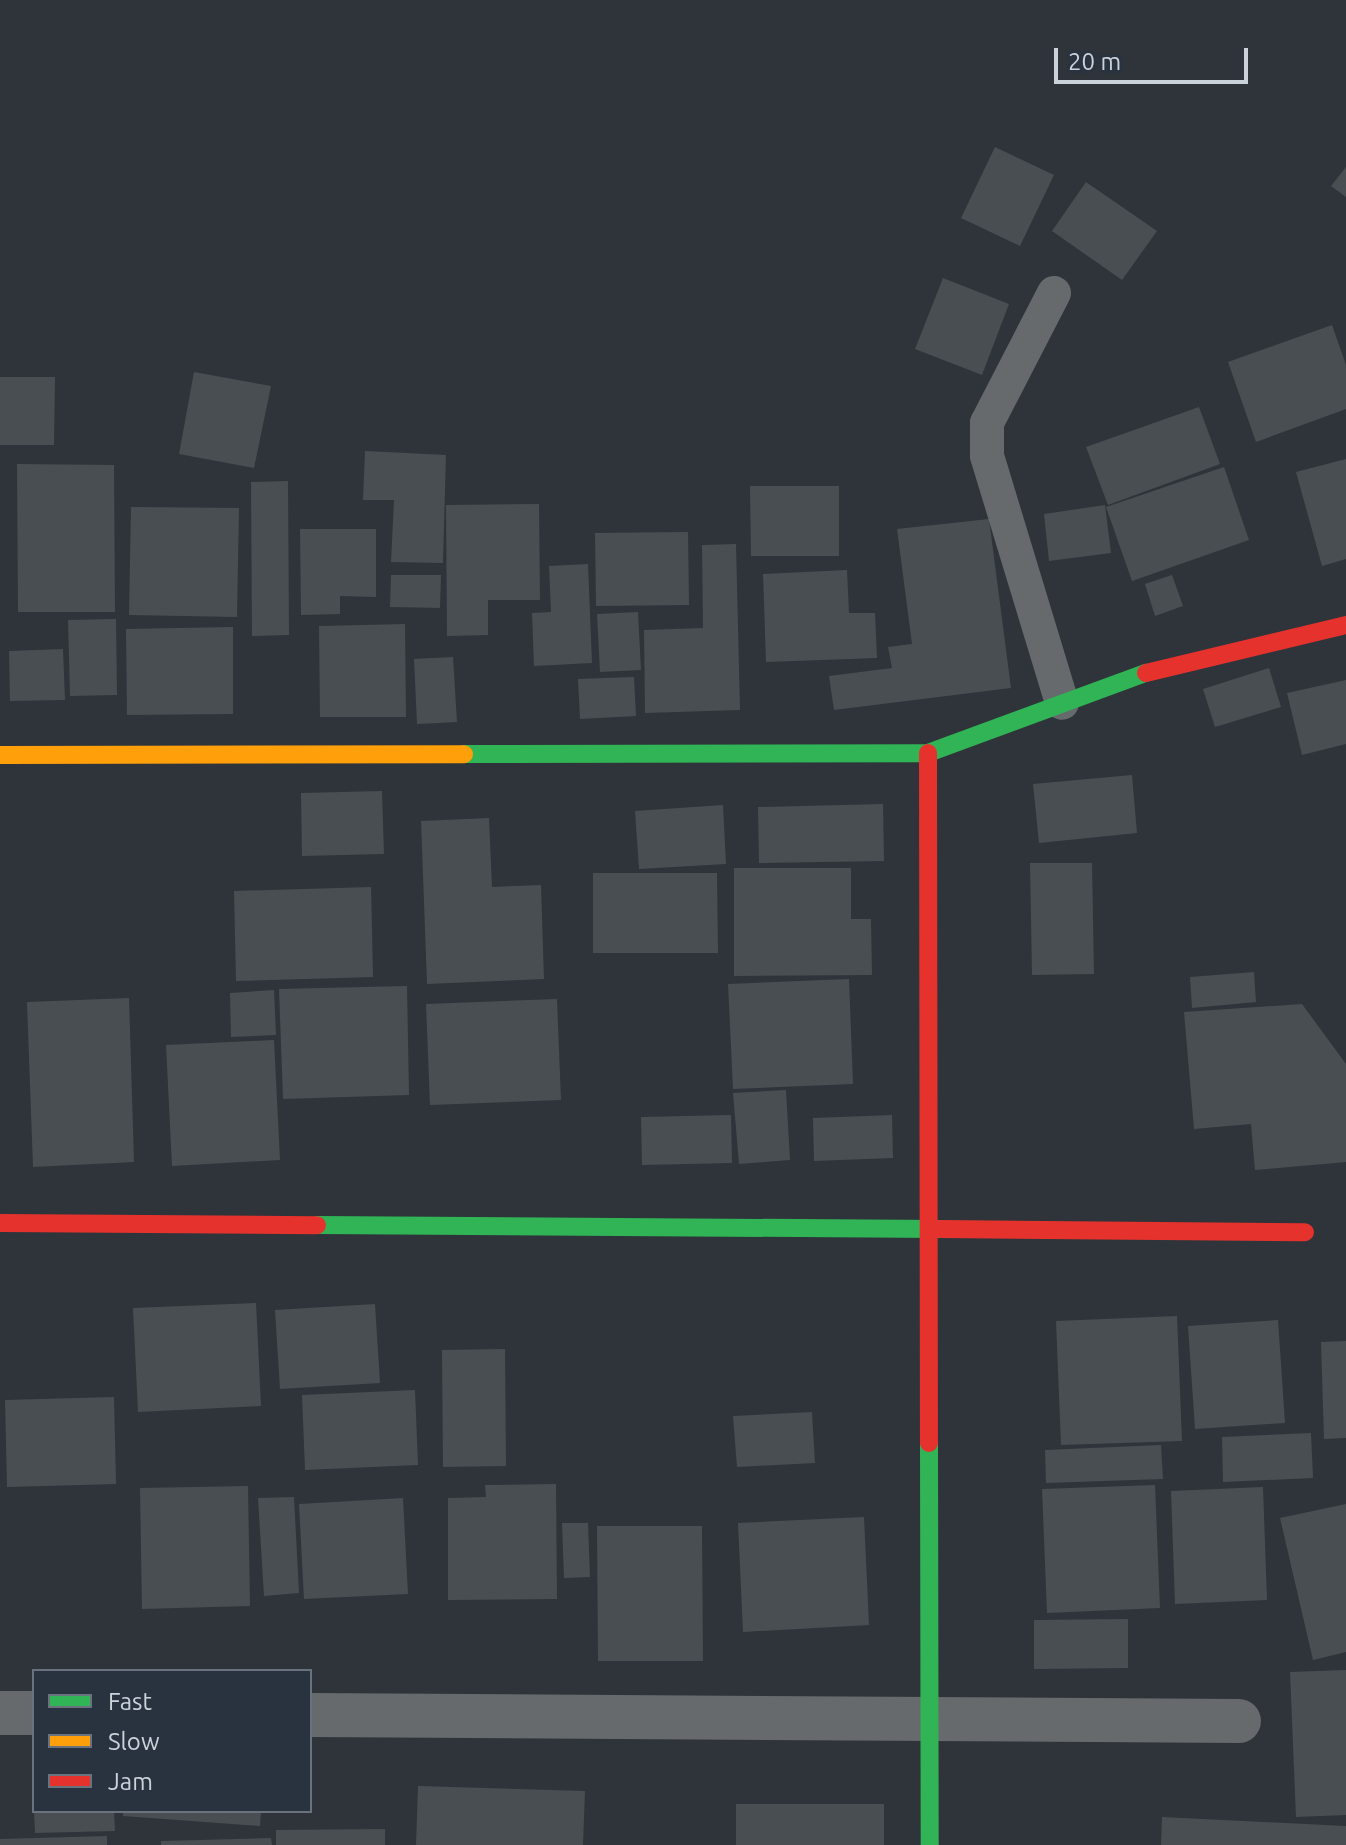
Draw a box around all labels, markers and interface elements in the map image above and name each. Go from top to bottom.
scale bar [1058,32,1252,82]
text: 20 m [1068,48,1121,75]
legend [32,1669,312,1813]
text: Fast [108,1688,152,1715]
text: Slow [108,1728,160,1755]
text: Jam [108,1768,153,1795]

